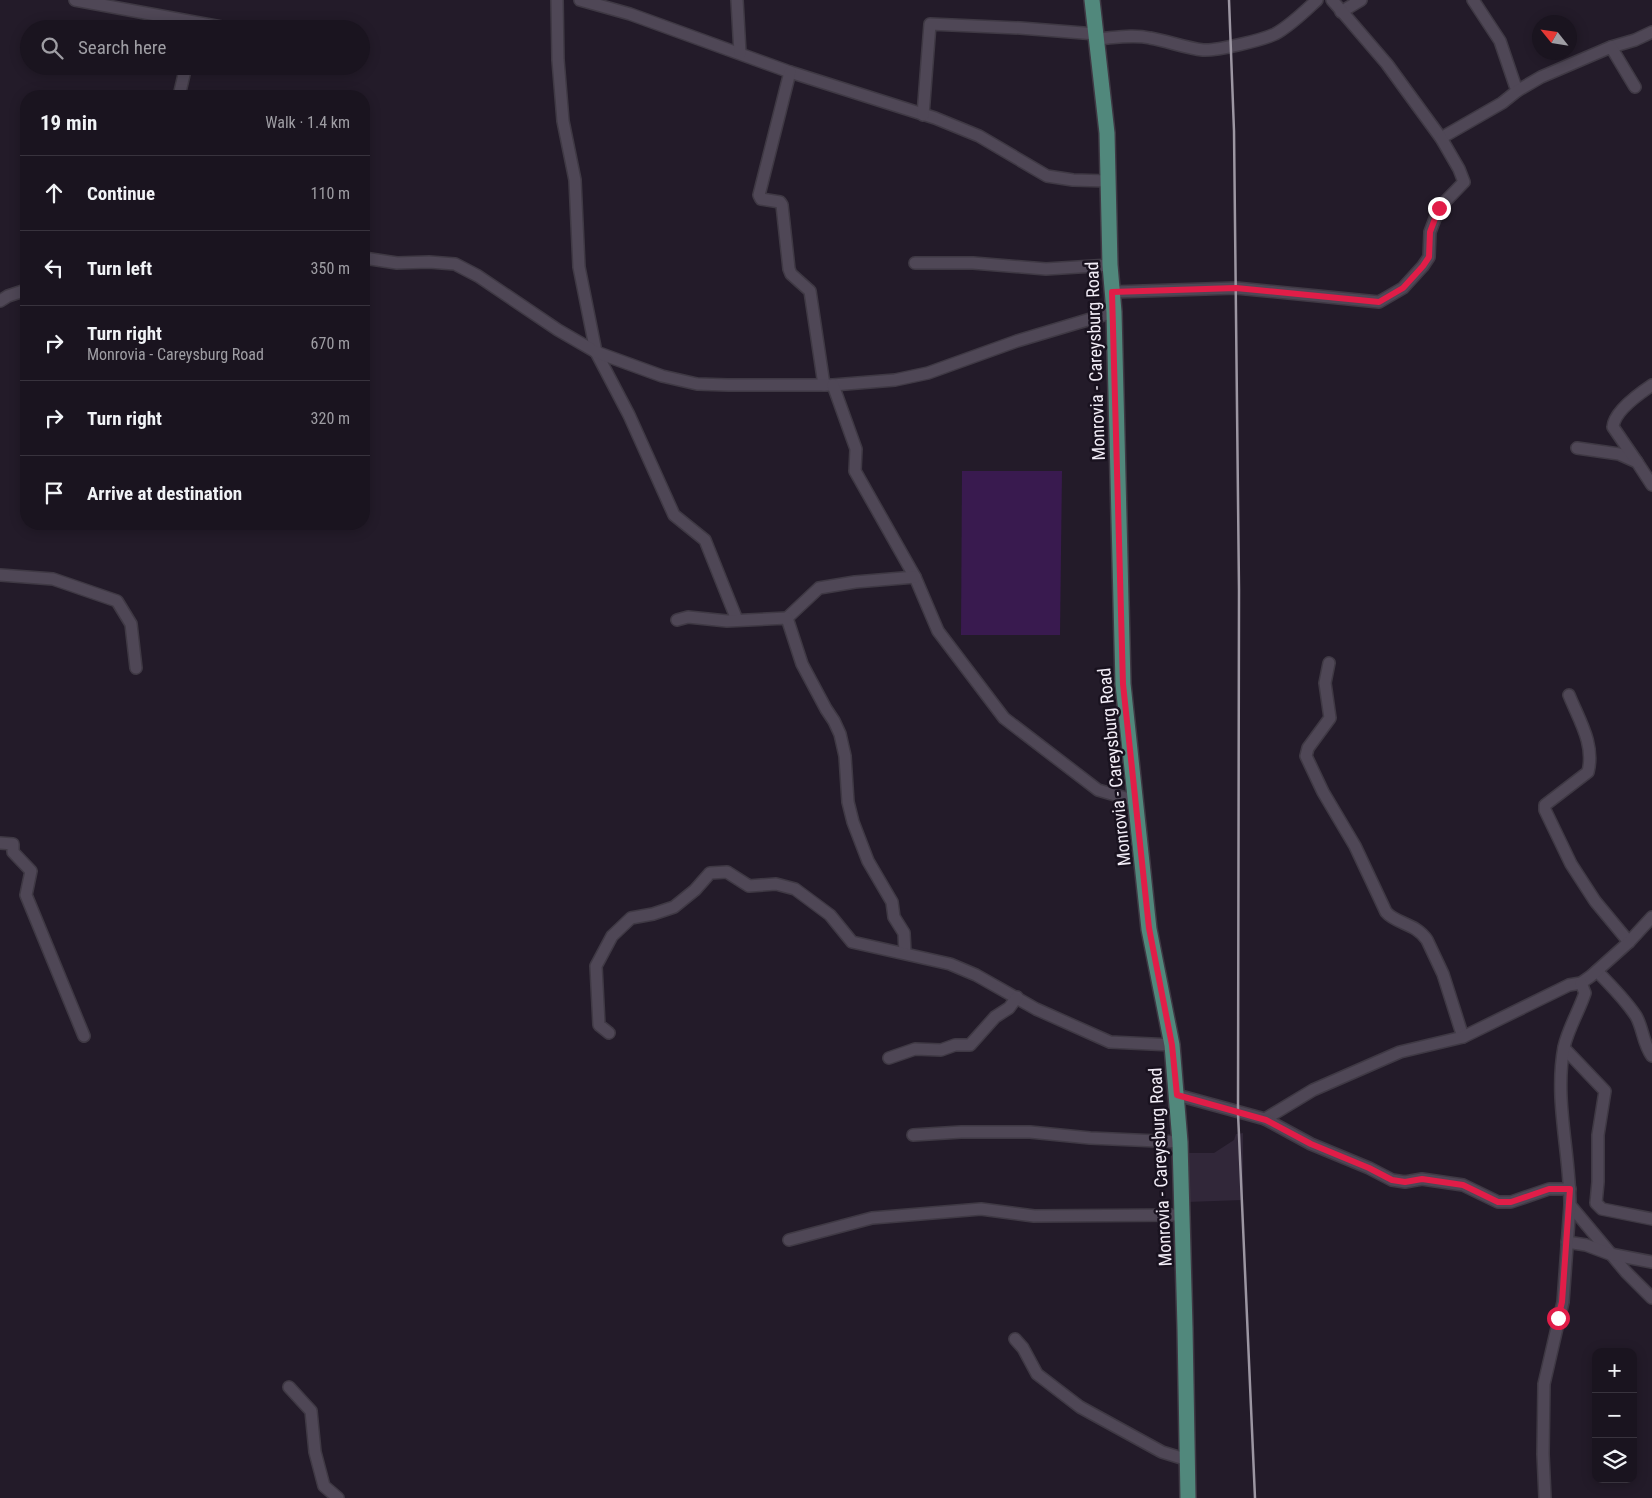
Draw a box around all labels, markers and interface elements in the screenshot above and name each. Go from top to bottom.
north arrow [1532,15,1577,60]
search box [20,20,370,75]
icon: search [38,34,66,62]
text: Search here [78,36,166,59]
text: 19 min [40,111,97,135]
text: Walk · 1.4 km [265,113,350,132]
icon: ahead [40,179,68,207]
text: Continue [87,182,155,205]
text: 110 m [311,184,350,203]
route end [1428,197,1451,220]
icon: left [40,254,68,282]
text: Turn left [87,257,152,280]
text: 350 m [311,259,350,278]
street label: Monrovia - Careysburg Road [1081,261,1109,461]
text: Turn right [87,322,162,345]
icon: right [40,329,68,357]
text: 670 m [311,334,350,353]
text: Monrovia - Careysburg Road [87,345,264,364]
icon: right [40,404,68,432]
text: Turn right [87,407,162,430]
text: 320 m [311,409,350,428]
icon: arrive [40,479,68,507]
text: Arrive at destination [87,482,242,505]
street label: Monrovia - Careysburg Road [1093,667,1135,867]
street label: Monrovia - Careysburg Road [1144,1067,1176,1267]
route start [1547,1307,1570,1330]
map controls [1592,1348,1637,1483]
button: + [1592,1348,1637,1393]
button: − [1592,1393,1637,1438]
button: layers [1592,1438,1637,1483]

